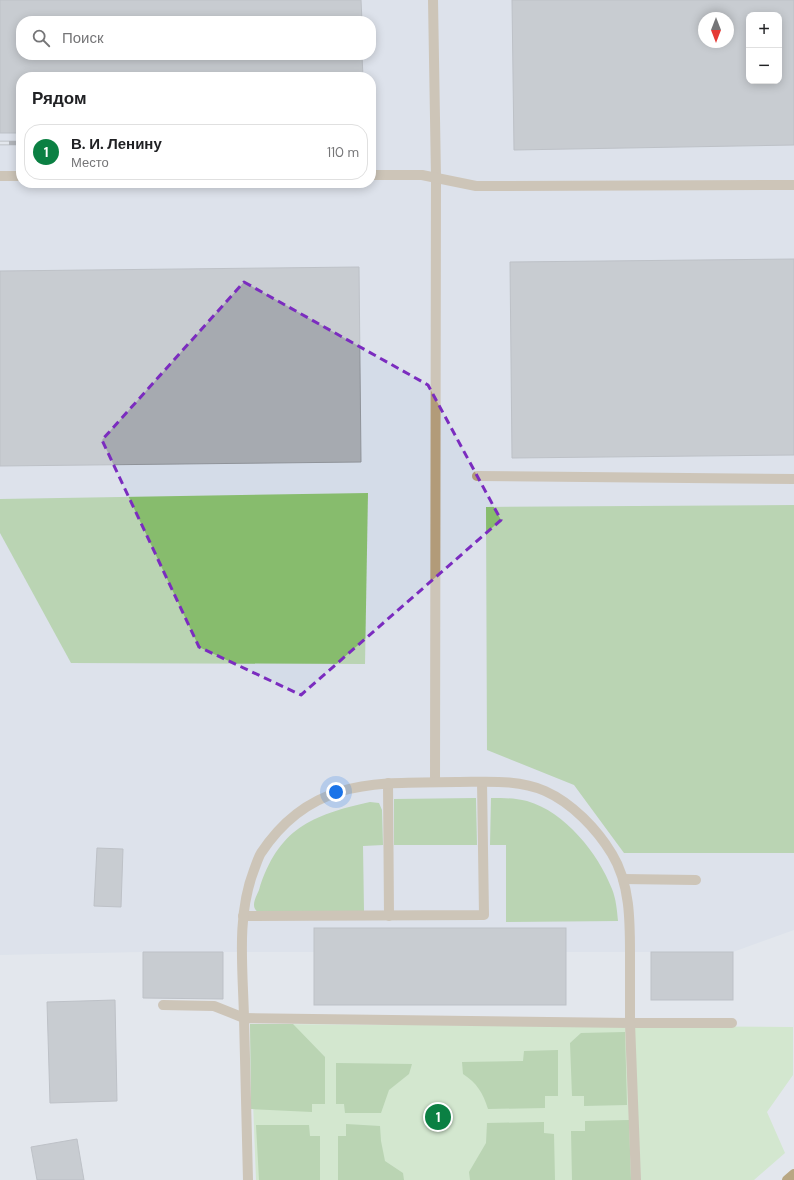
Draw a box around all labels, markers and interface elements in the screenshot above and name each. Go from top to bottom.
north arrow [698,12,734,48]
map controls [746,12,782,84]
button: + [746,12,782,48]
search box [16,16,376,60]
icon: search [30,27,52,49]
text: Поиск [62,28,104,48]
button: − [746,48,782,84]
text: Рядом [32,87,87,109]
text: В. И. Ленину [71,134,162,154]
text: 1 [44,144,48,161]
text: 110 m [327,144,359,161]
text: Место [71,154,109,171]
your location [326,782,346,802]
pin: 1 [425,1102,451,1132]

